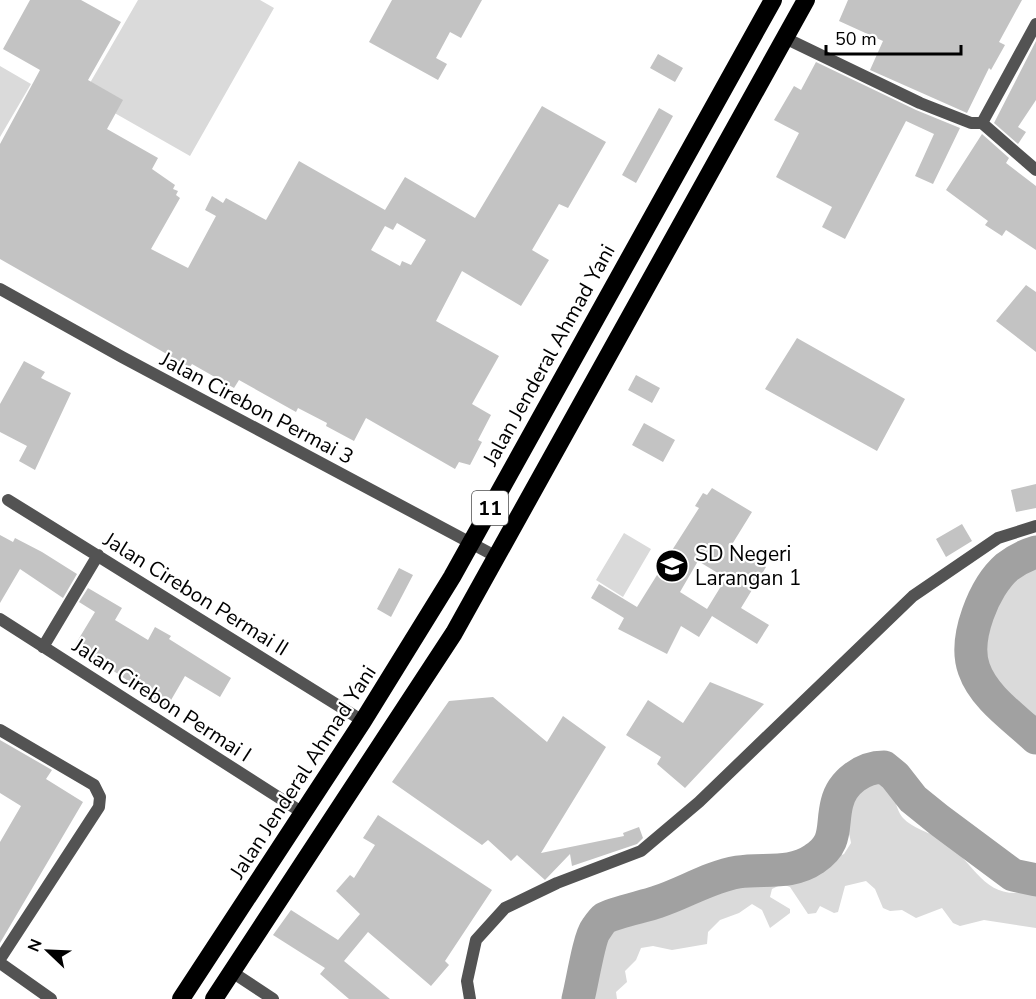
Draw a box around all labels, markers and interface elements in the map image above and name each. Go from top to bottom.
scale bar [826,18,961,56]
text: 50 m [835,27,877,51]
street label: Jalan Jenderal Ahmad Yani [476,239,622,472]
street label: Jalan Cirebon Permai 3 [155,345,358,471]
road number: 11 [472,491,508,525]
street label: Jalan Cirebon Permai II [97,525,294,662]
place label: SD Negeri Larangan 1 [695,540,801,592]
school or university icon: SD Negeri Larangan 1 [654,548,690,584]
street label: Jalan Cirebon Permai I [66,631,257,768]
street label: Jalan Jenderal Ahmad Yani [223,660,383,885]
north arrow [18,921,78,981]
text: N [23,936,48,955]

